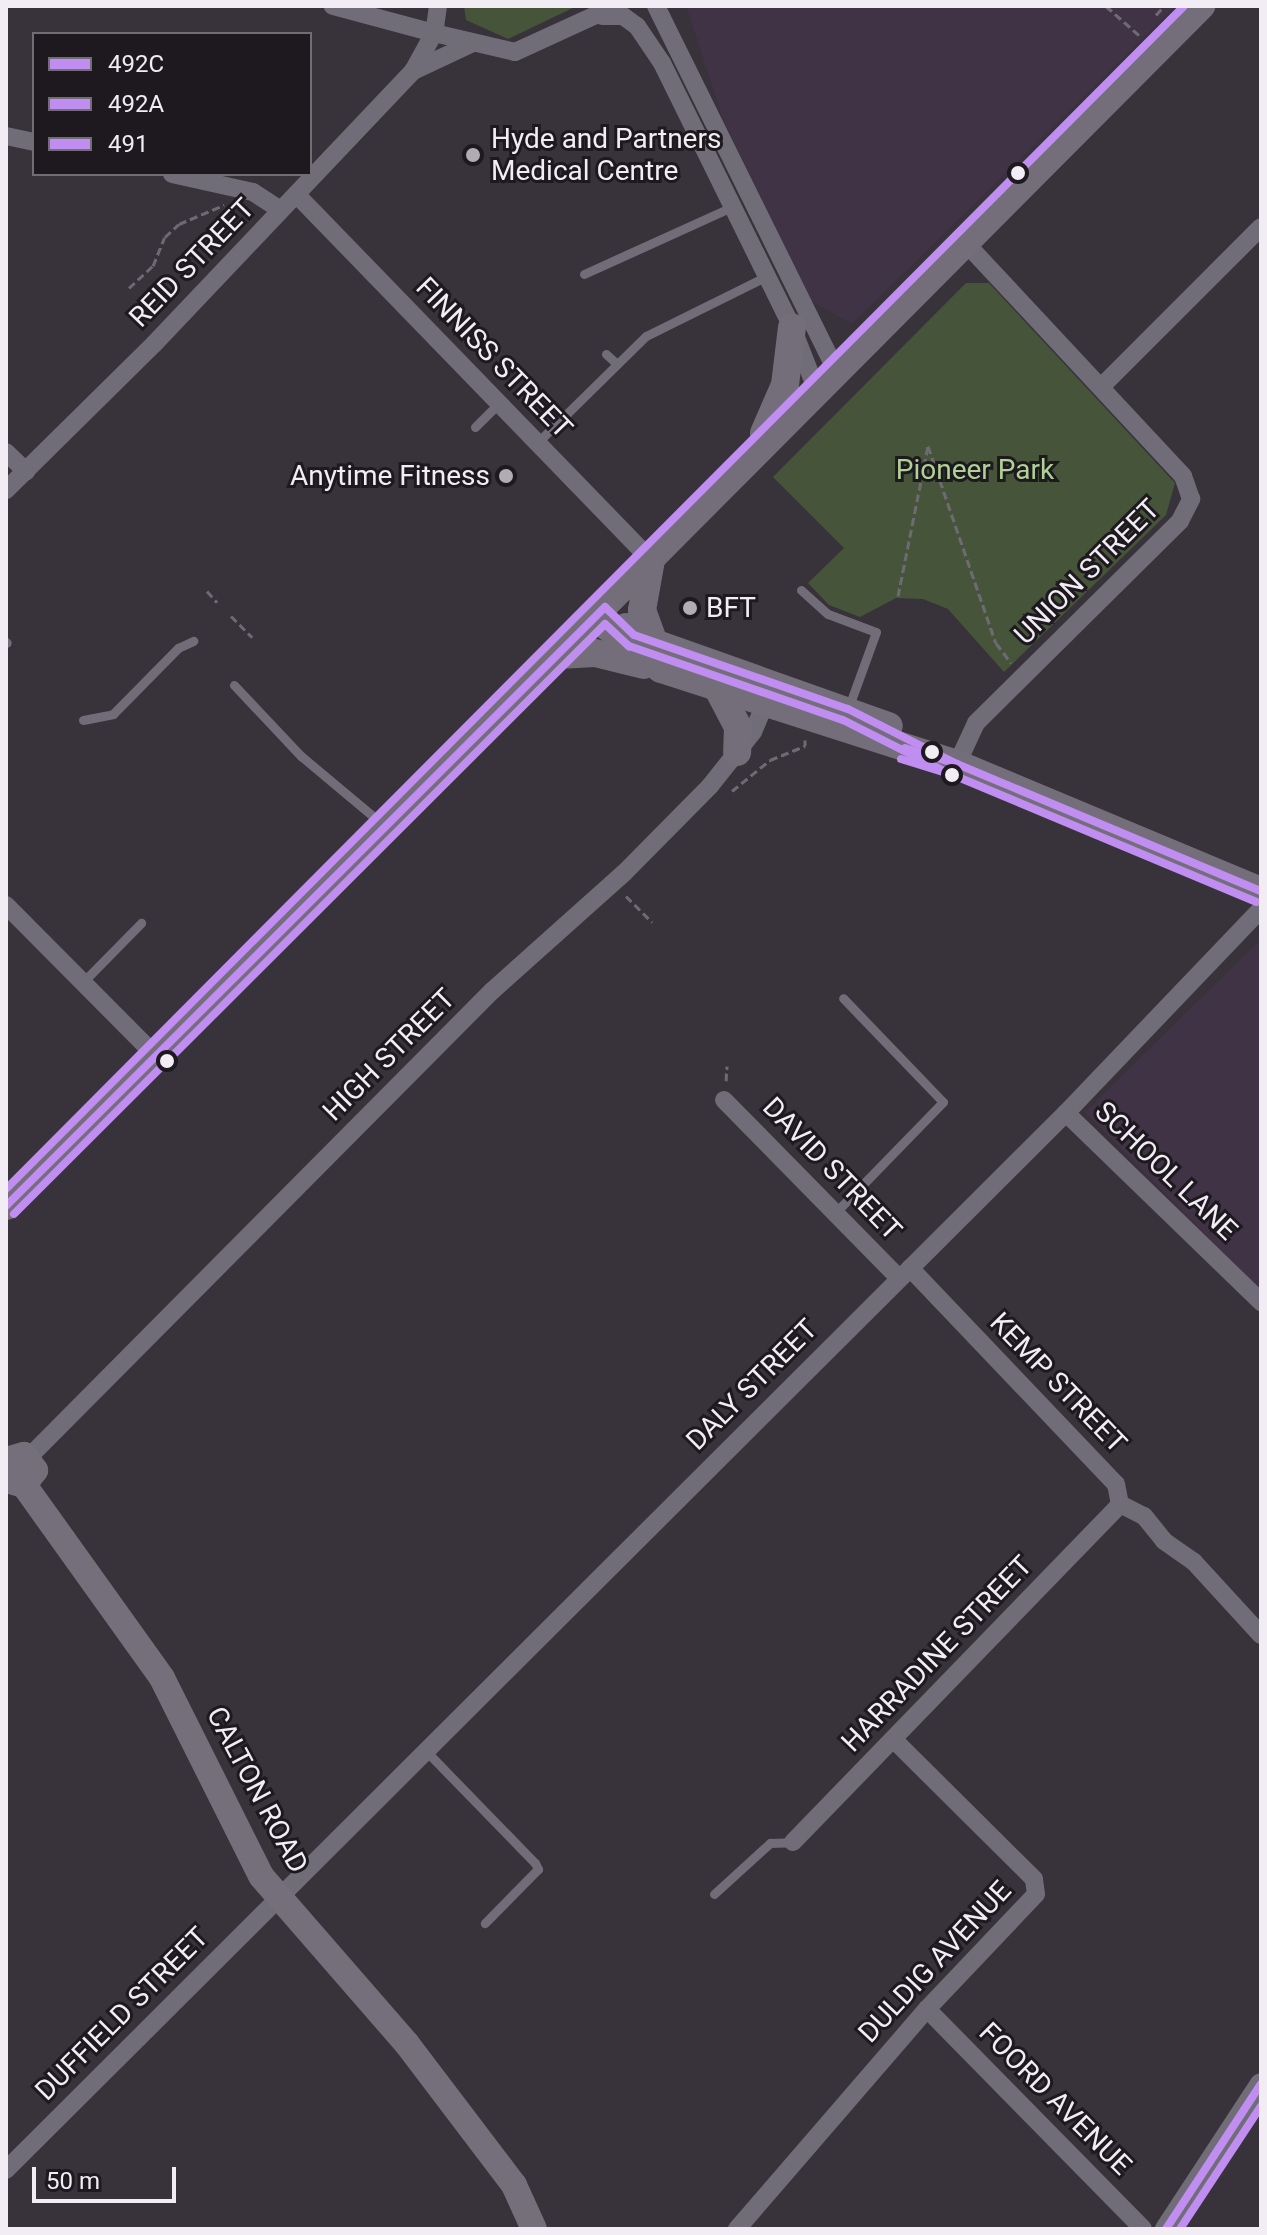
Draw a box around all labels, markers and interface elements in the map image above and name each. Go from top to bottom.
legend [32,32,312,176]
text: 492C [108,50,164,78]
text: 492A [108,90,164,118]
place label: Hyde and Partners Medical Centre [491,122,721,188]
text: 491 [108,130,148,158]
marker: Hyde and Partners Medical Centre [462,144,484,166]
unlabelled marker [1010,165,1026,181]
street label: REID STREET [122,192,262,334]
street label: FINNISS STREET [409,271,579,445]
park label: Pioneer Park [896,453,1054,487]
place label: Anytime Fitness [290,459,490,493]
marker: Anytime Fitness [497,467,515,485]
street label: UNION STREET [1007,492,1167,652]
place label: BFT [706,591,756,625]
marker: BFT [681,599,699,617]
unlabelled marker [924,744,940,760]
unlabelled marker [944,767,960,783]
street label: HIGH STREET [316,982,462,1128]
unlabelled marker [159,1053,175,1069]
street label: DAVID STREET [756,1091,908,1247]
street label: SCHOOL LANE [1088,1095,1244,1247]
street label: KEMP STREET [983,1306,1133,1460]
street label: DALY STREET [680,1313,824,1457]
street label: HARRADINE STREET [835,1549,1039,1759]
street label: CALTON ROAD [199,1701,315,1879]
street label: DULDIG AVENUE [852,1874,1018,2050]
street label: DUFFIELD STREET [29,1921,215,2107]
street label: FOORD AVENUE [972,2016,1138,2182]
scale bar [36,2151,180,2201]
text: 50 m [46,2167,100,2195]

